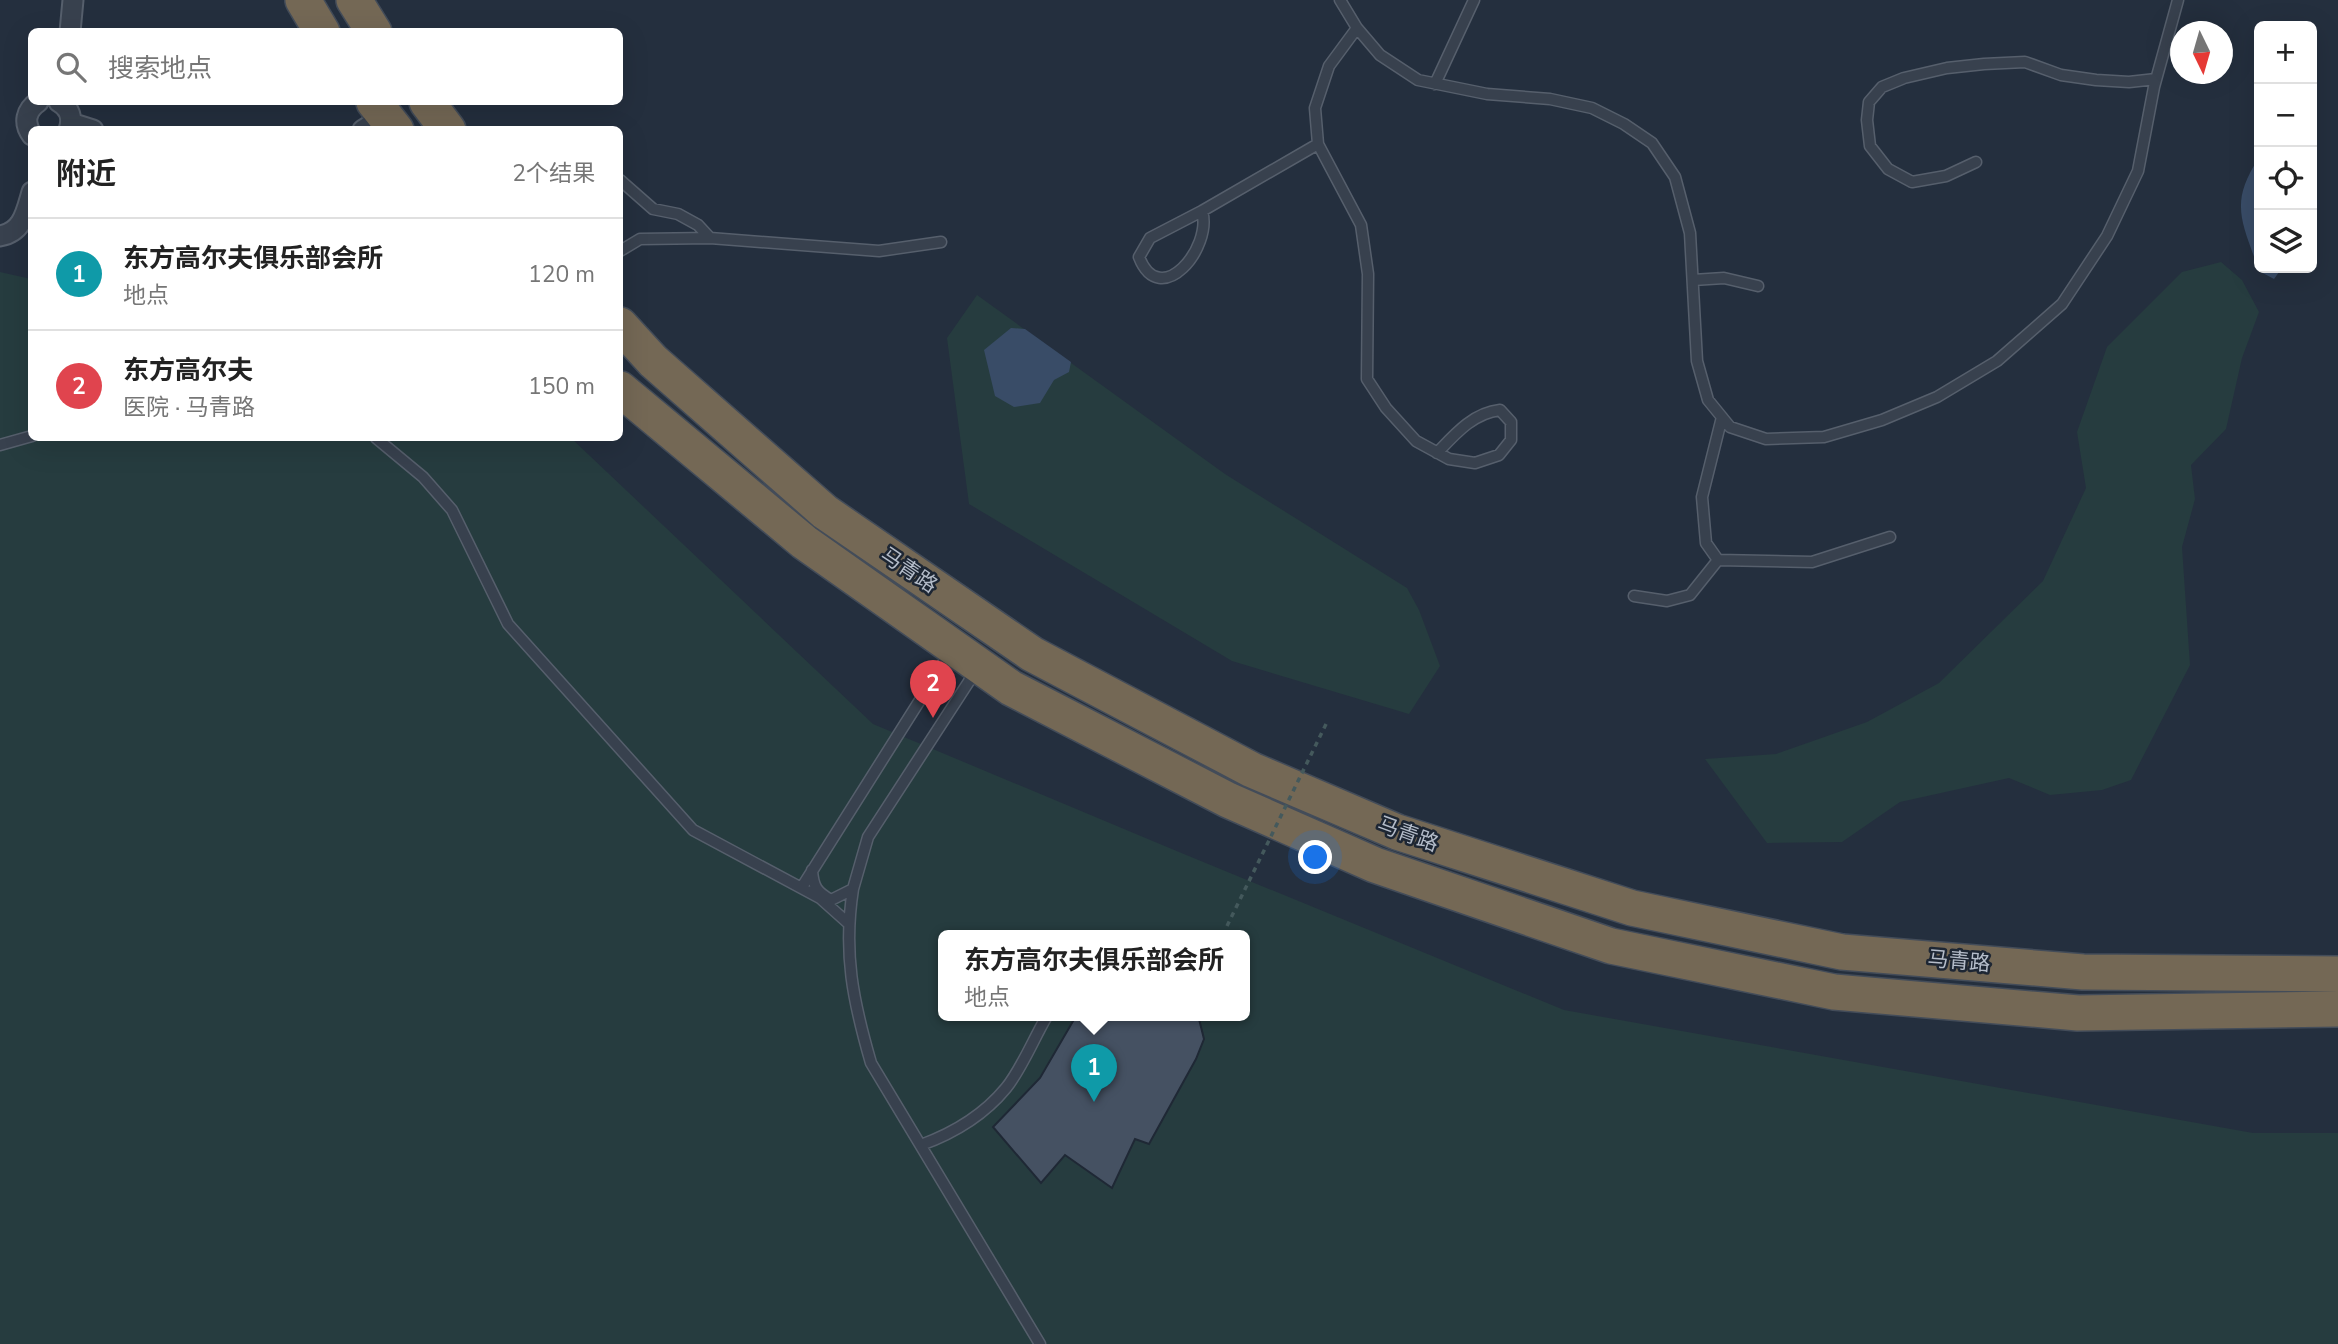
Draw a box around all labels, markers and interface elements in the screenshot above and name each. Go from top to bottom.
north arrow [2170,21,2233,84]
map controls [2254,21,2317,273]
button: + [2254,21,2317,84]
search box [28,28,623,105]
icon: search [52,48,90,86]
text: 搜索地点 [108,51,212,86]
button: − [2254,84,2317,147]
button: locate [2254,147,2317,210]
text: 附近 [56,154,116,195]
text: 2个结果 [512,158,595,189]
button: layers [2254,210,2317,273]
text: 东方高尔夫俱乐部会所 [123,241,383,276]
text: 1 [72,259,86,290]
text: 120 m [528,259,595,290]
text: 地点 [123,280,169,311]
text: 东方高尔夫 [123,353,253,388]
text: 2 [72,371,86,402]
text: 150 m [528,371,595,402]
text: 医院 · 马青路 [123,392,255,423]
street label: 马青路 [875,541,943,599]
pin: 2 [910,660,956,718]
street label: 马青路 [1374,810,1442,858]
your location [1298,840,1332,874]
popup [938,930,1250,1021]
text: 东方高尔夫俱乐部会所 [964,943,1224,978]
street label: 马青路 [1926,944,1992,978]
text: 地点 [964,982,1010,1013]
pin: 1 [1071,1044,1117,1102]

